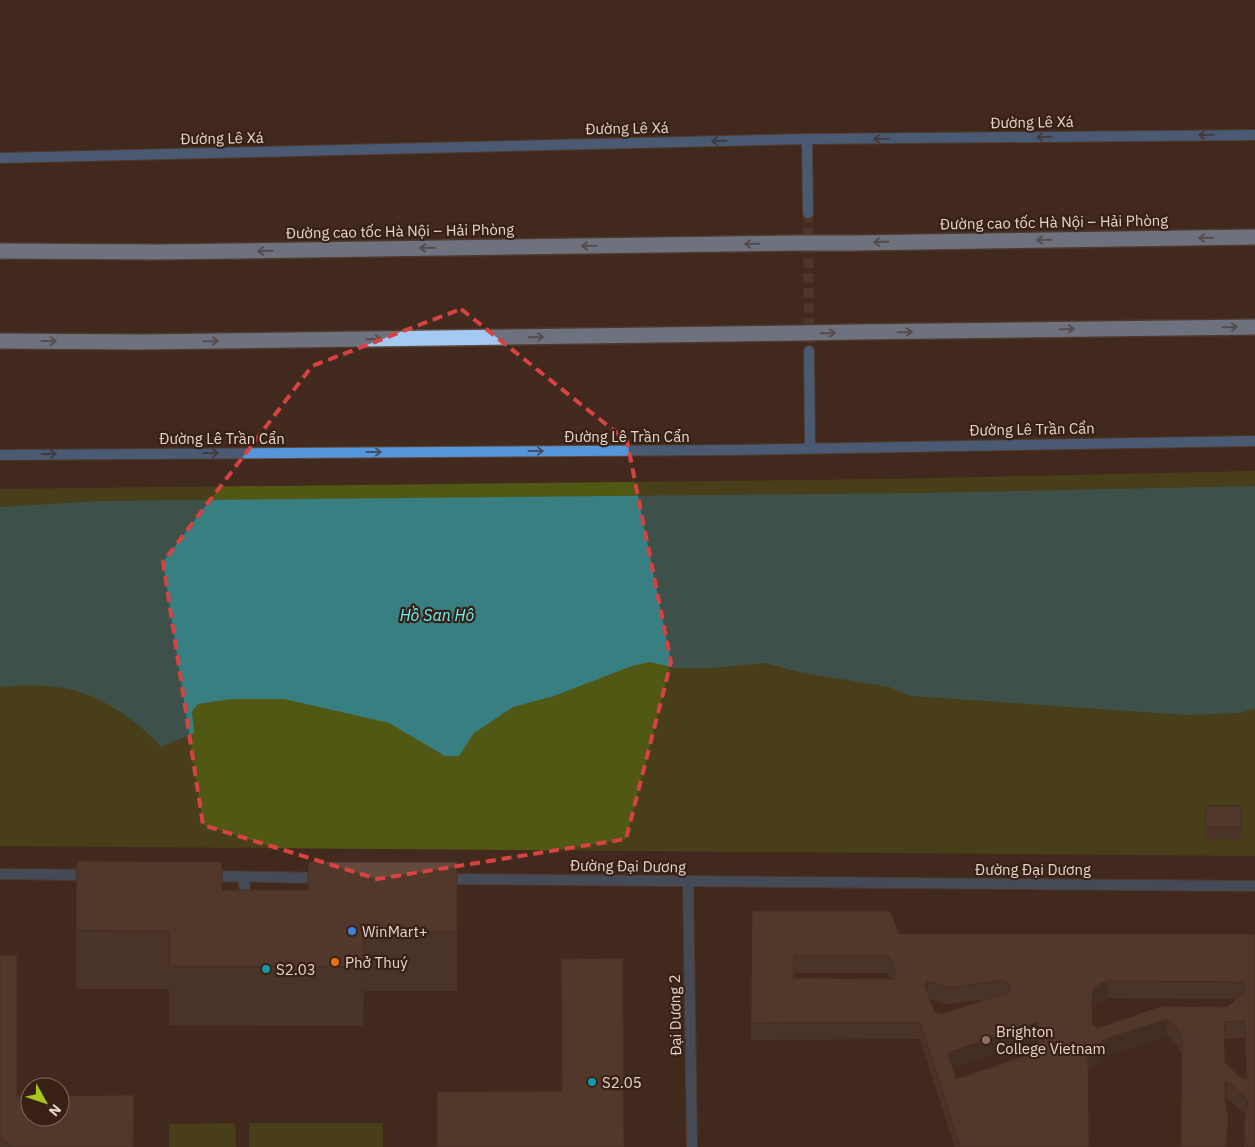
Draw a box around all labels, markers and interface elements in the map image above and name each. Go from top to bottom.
street label: Đường Lê Xá [990,112,1074,132]
street label: Đường Lê Xá [585,118,669,138]
street label: Đường Lê Xá [180,128,264,148]
one-way arrow [1199,130,1215,140]
one-way arrow [1036,132,1052,142]
one-way arrow [874,134,890,143]
one-way arrow [711,136,728,146]
street label: Đường cao tốc Hà Nội – Hải Phòng [940,211,1168,233]
street label: Đường cao tốc Hà Nội – Hải Phòng [286,220,514,242]
one-way arrow [1199,233,1215,243]
one-way arrow [1036,235,1052,245]
one-way arrow [874,237,890,247]
one-way arrow [744,239,760,249]
one-way arrow [582,241,598,251]
one-way arrow [419,243,436,253]
one-way arrow [257,246,273,255]
one-way arrow [1221,322,1237,332]
one-way arrow [1058,324,1075,334]
one-way arrow [896,327,912,336]
one-way arrow [820,328,836,337]
one-way arrow [528,332,544,341]
one-way arrow [365,334,381,344]
one-way arrow [202,336,219,346]
one-way arrow [40,337,56,346]
street label: Đường Lê Trần Cẩn [969,418,1095,440]
street label: Đường Lê Trần Cẩn [564,427,690,446]
street label: Đường Lê Trần Cẩn [159,429,285,448]
one-way arrow [528,446,544,456]
one-way arrow [365,447,381,457]
one-way arrow [202,448,219,458]
one-way arrow [40,449,56,459]
water label: Hồ San Hô [400,605,475,625]
street label: Đường Đại Dương [570,855,686,877]
street label: Đường Đại Dương [975,860,1091,879]
place label: WinMart+ [362,922,428,941]
marker: WinMart+ [346,925,358,937]
place label: Phở Thuý [345,953,408,972]
marker: Phở Thuý [329,956,341,968]
place label: S2.03 [276,960,316,979]
marker: S2.03 [260,963,272,975]
street label: Đại Dương 2 [665,974,685,1056]
place label: Brighton College Vietnam [996,1022,1106,1058]
marker: Brighton College Vietnam [980,1034,992,1046]
place label: S2.05 [602,1073,642,1092]
marker: S2.05 [586,1076,598,1088]
north arrow [20,1077,70,1127]
text: N [45,1101,65,1120]

